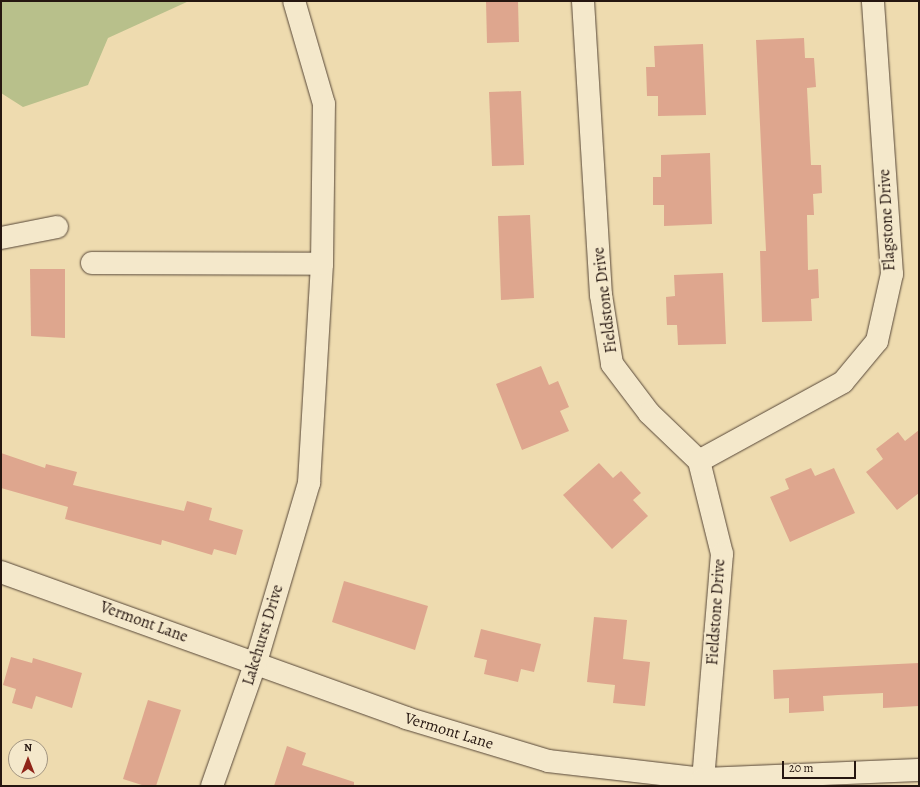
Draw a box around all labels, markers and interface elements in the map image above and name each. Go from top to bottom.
street label: Flagstone Drive [875,168,899,272]
street label: Fieldstone Drive [589,246,621,354]
street label: Fieldstone Drive [703,558,729,666]
street label: Lakehurst Drive [239,582,287,688]
street label: Vermont Lane [98,597,190,647]
street label: Vermont Lane [402,708,496,754]
north arrow [8,739,48,779]
text: N [24,740,32,755]
scale bar [784,753,858,779]
text: 20 m [789,760,813,776]

